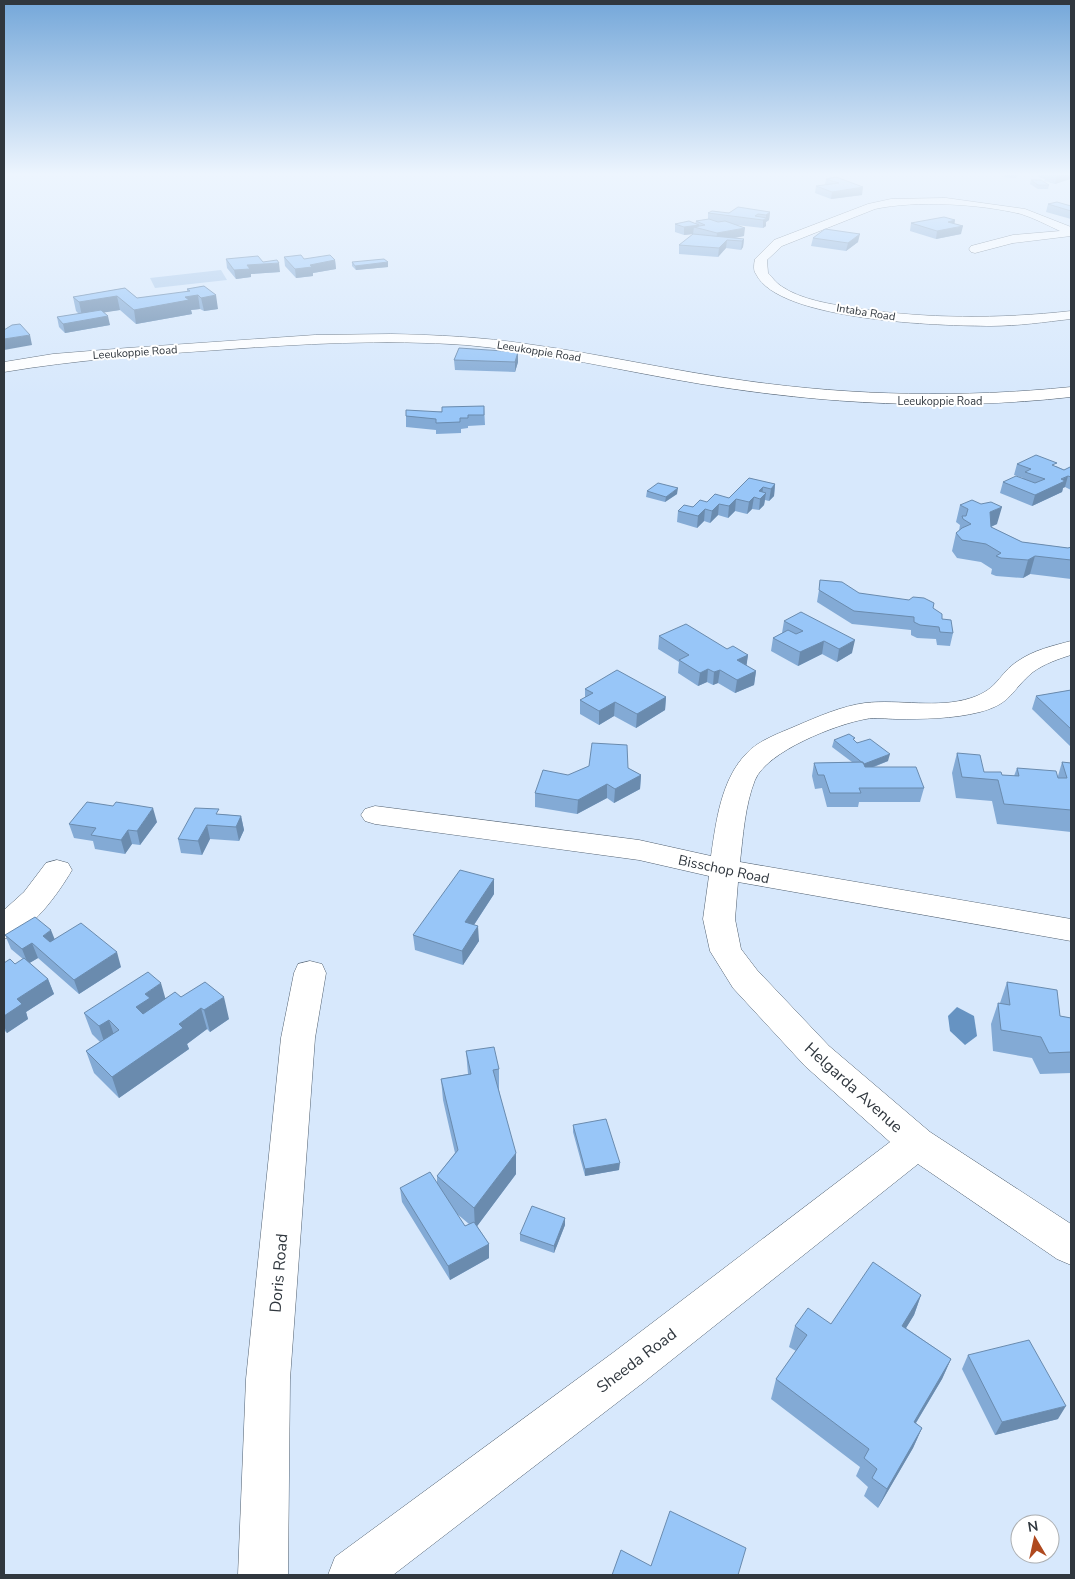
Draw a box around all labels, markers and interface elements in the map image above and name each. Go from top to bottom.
street label: Intaba Road [835,300,896,325]
street label: Leeukoppie Road [496,337,582,366]
street label: Leeukoppie Road [92,342,178,363]
street label: Leeukoppie Road [898,394,982,409]
street label: Bisschop Road [677,851,771,888]
street label: Helgarda Avenue [799,1038,907,1138]
street label: Doris Road [265,1233,293,1314]
street label: Sheeda Road [592,1323,681,1398]
north arrow [1010,1514,1060,1564]
text: N [1026,1516,1040,1537]

